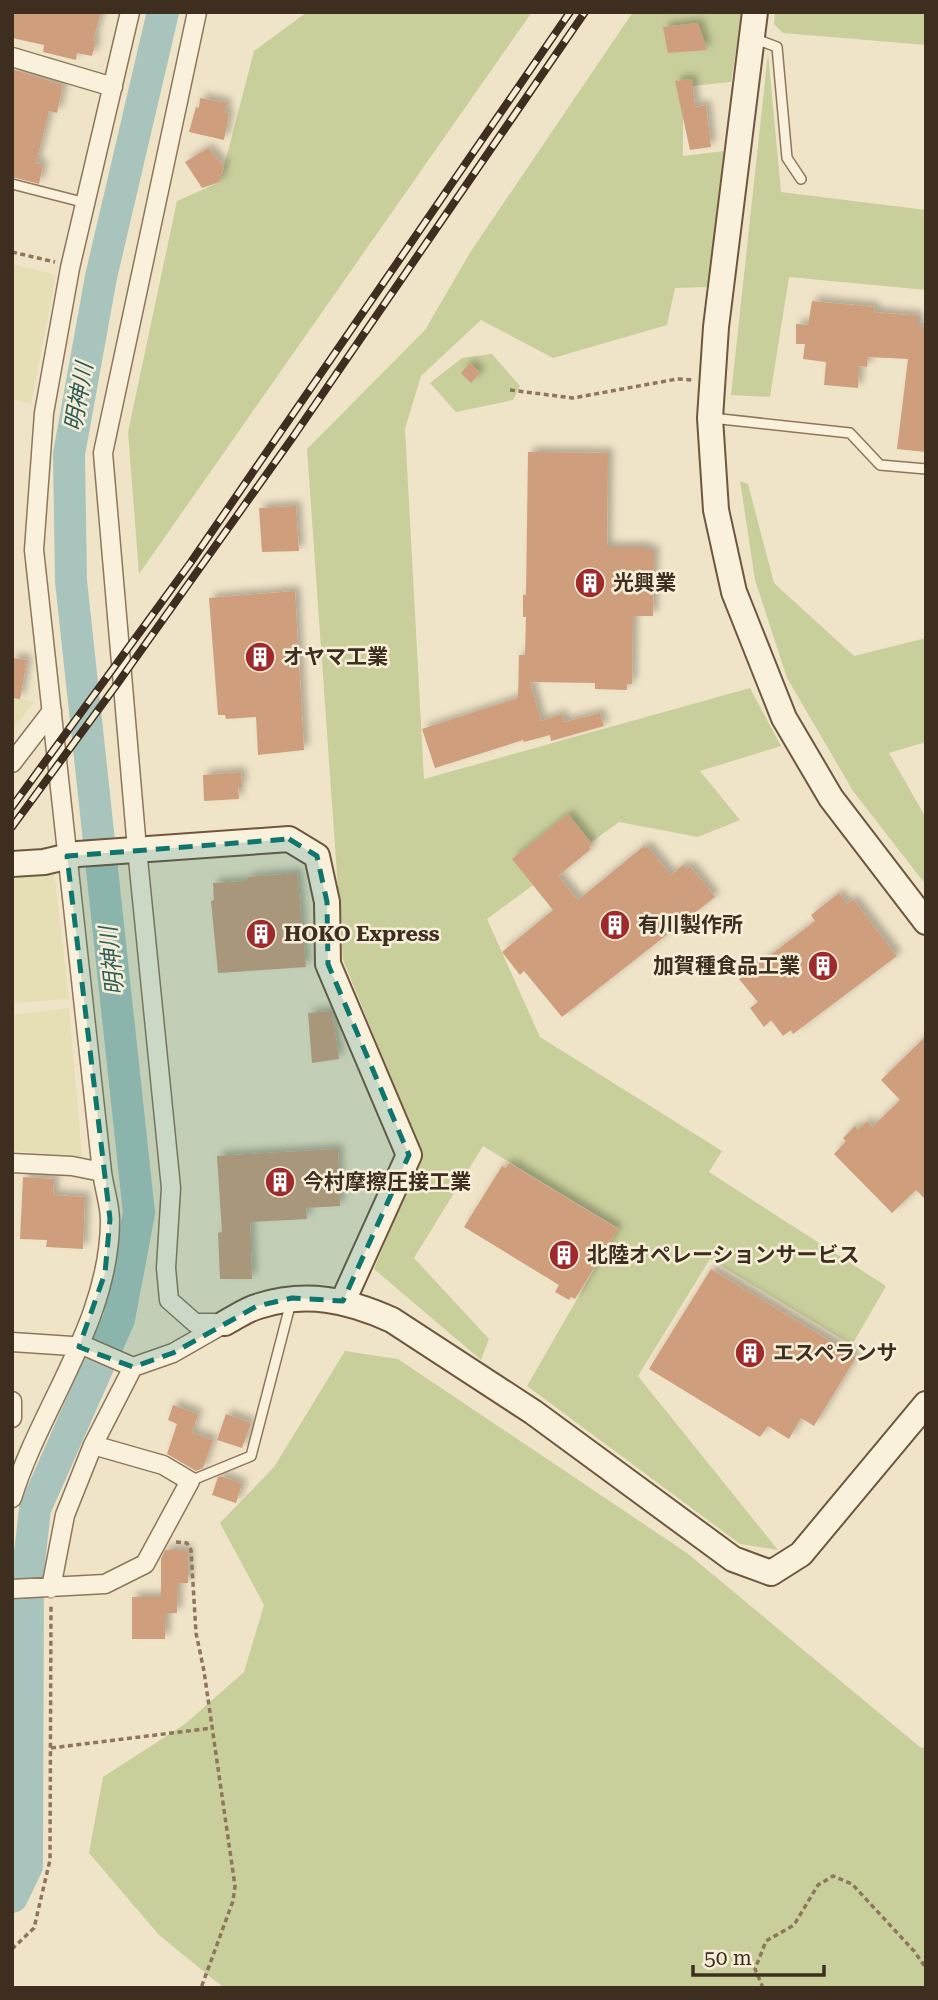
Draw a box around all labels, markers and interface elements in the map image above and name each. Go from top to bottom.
water label: 明神川 [60,358,99,433]
building icon: 光興業 [573,566,607,600]
place label: 光興業 [613,571,676,595]
building icon: オヤマ工業 [243,640,277,674]
place label: オヤマ工業 [283,645,388,669]
building icon: 有川製作所 [598,908,632,942]
place label: 有川製作所 [638,913,743,937]
building icon: HOKO Express [244,917,278,951]
water label: 明神川 [95,922,129,997]
place label: HOKO Express [284,922,440,946]
building icon: 加賀種食品工業 [806,949,840,983]
place label: 加賀種食品工業 [653,954,800,978]
building icon: 今村摩擦圧接工業 [263,1165,297,1199]
place label: 今村摩擦圧接工業 [303,1170,471,1194]
building icon: 北陸オペレーションサービス [547,1238,581,1272]
place label: 北陸オペレーションサービス [587,1243,860,1267]
building icon: エスペランサ [733,1336,767,1370]
place label: エスペランサ [773,1341,898,1365]
scale bar [693,1934,824,1978]
text: 50 m [704,1946,752,1970]

